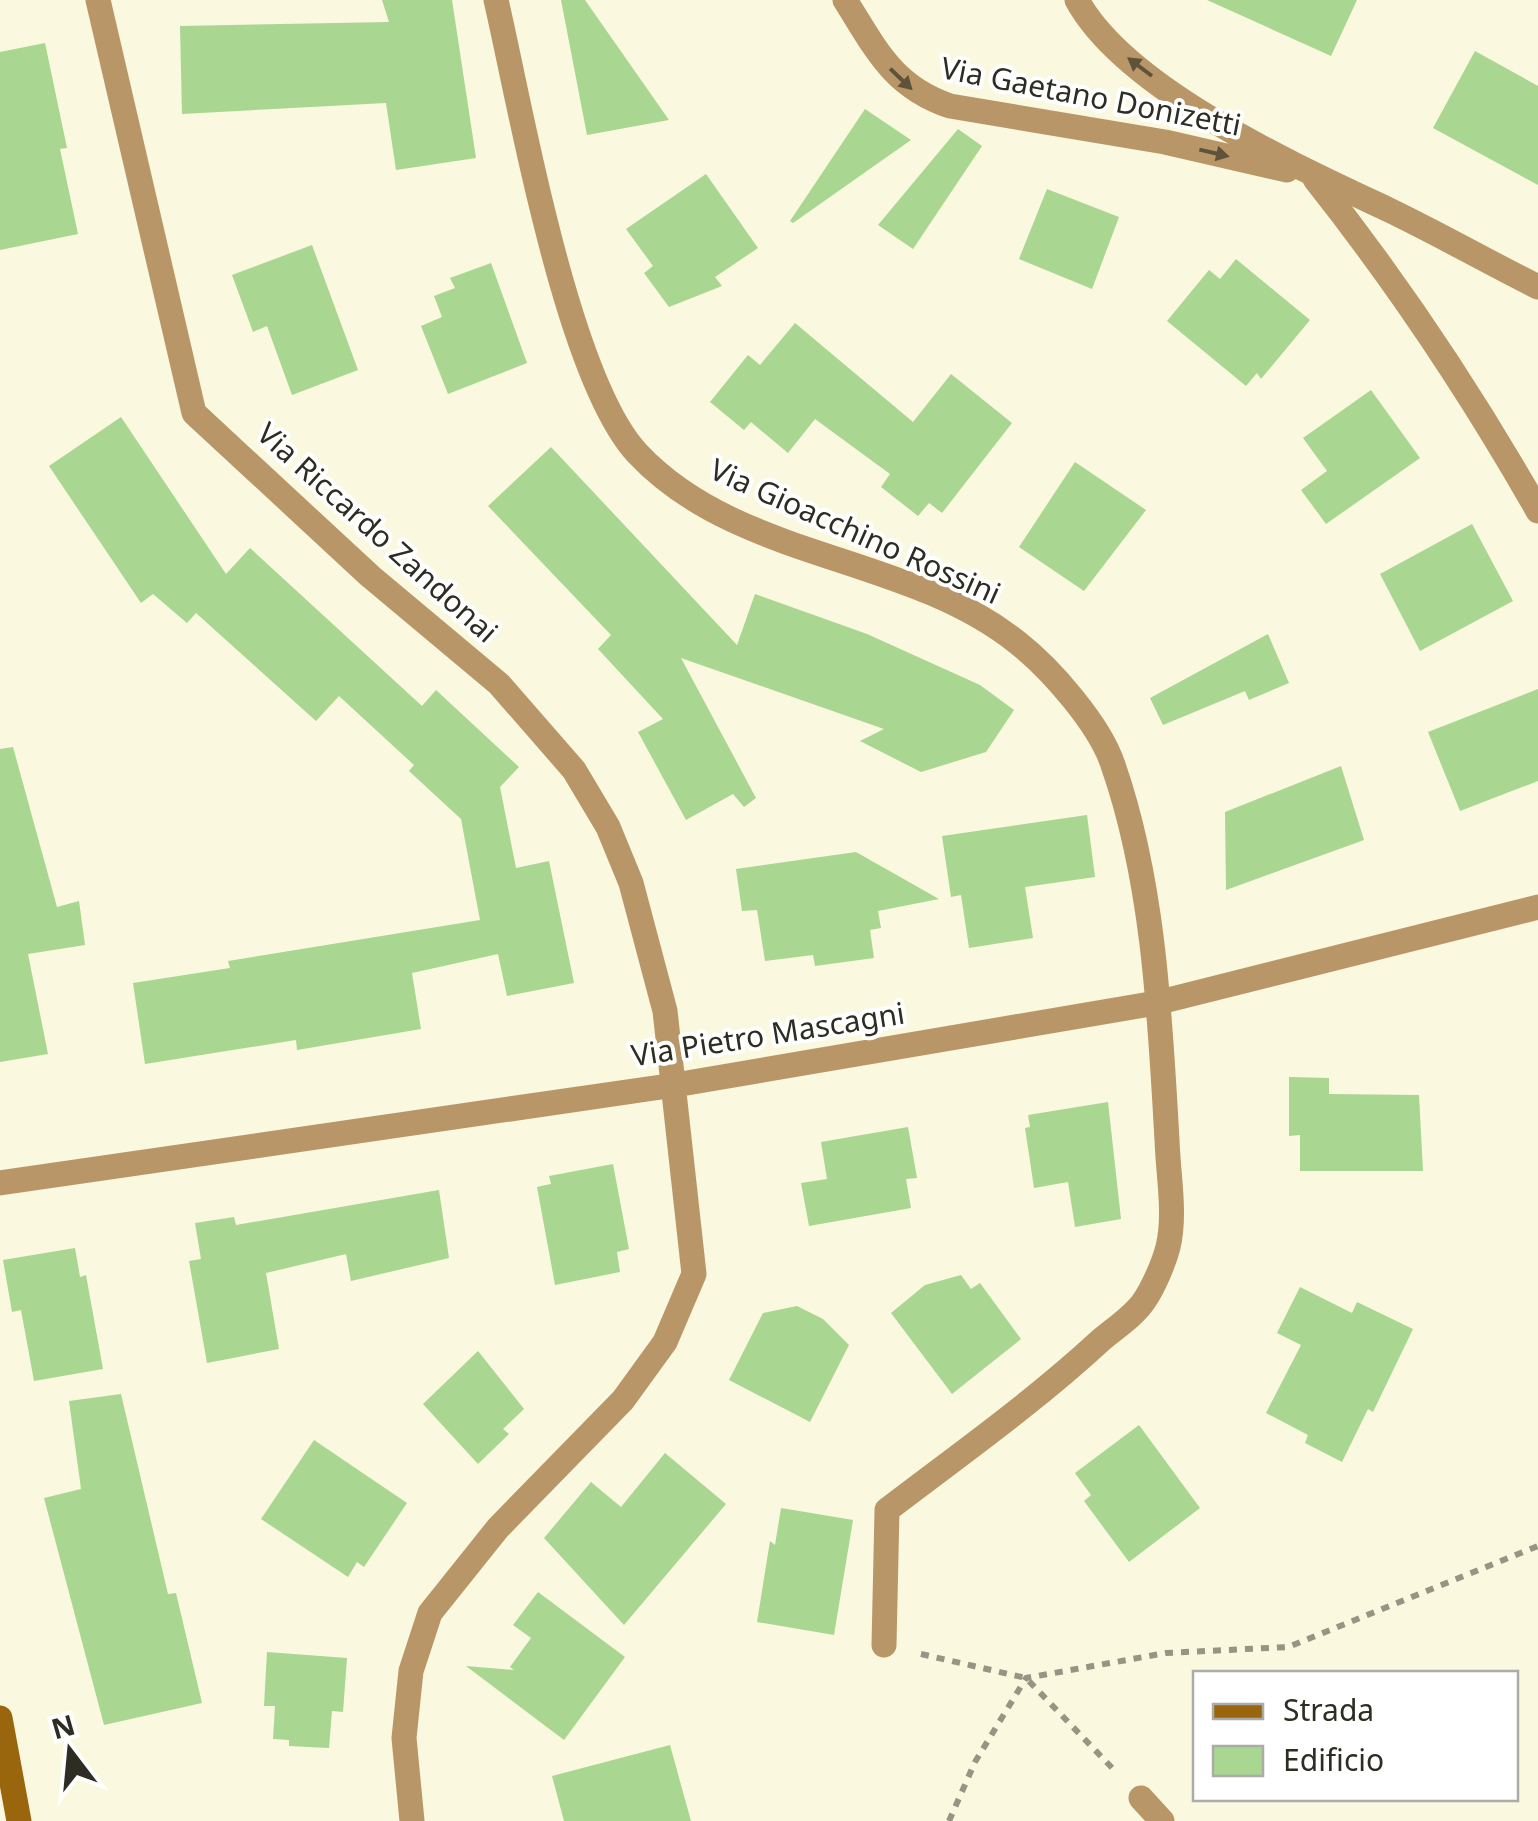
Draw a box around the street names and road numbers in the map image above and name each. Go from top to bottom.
street label: Via Gaetano Donizetti [938,46,1245,145]
street label: Via Riccardo Zandonai [249,413,507,651]
street label: Via Gioacchino Rossini [704,448,1007,613]
street label: Via Pietro Mascagni [628,992,907,1075]

